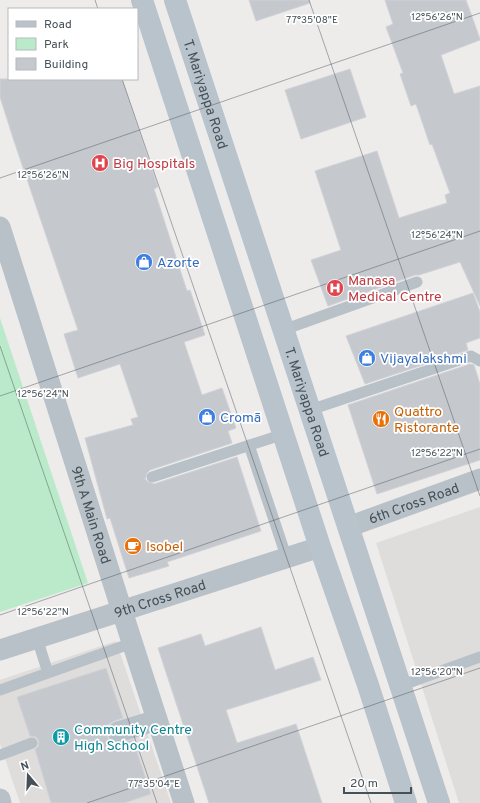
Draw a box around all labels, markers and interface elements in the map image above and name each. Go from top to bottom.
legend [8,8,138,80]
text: 12°56'26"N [411,11,463,24]
text: 77°35'08"E [286,14,338,27]
text: Road [44,17,72,33]
text: Park [44,37,69,53]
street label: T. Mariyappa Road [179,38,230,151]
text: Building [44,57,88,73]
hospital icon: Big Hospitals [90,153,110,173]
place label: Big Hospitals [113,156,195,173]
text: 12°56'26"N [17,169,69,182]
text: 12°56'24"N [411,229,463,242]
shop icon: Azorte [134,252,154,272]
place label: Azorte [157,255,200,272]
place label: Manasa Medical Centre [348,273,442,306]
hospital icon: Manasa Medical Centre [325,278,345,298]
street label: T. Mariyappa Road [280,345,332,459]
shop icon: Vijayalakshmi [357,348,377,368]
place label: Vijayalakshmi [380,351,467,368]
text: 12°56'24"N [17,388,69,401]
place label: Quattro Ristorante [394,404,459,437]
shop icon: Cromā [197,407,217,427]
restaurant icon: Quattro Ristorante [371,409,391,429]
place label: Cromā [220,410,261,427]
text: 12°56'22"N [411,447,463,460]
street label: 9th A Main Road [67,464,114,566]
street label: 6th Cross Road [367,480,462,529]
cafe icon: Isobel [123,536,143,556]
place label: Isobel [146,539,183,556]
street label: 9th Cross Road [112,577,208,623]
text: 12°56'22"N [17,606,69,619]
text: 12°56'20"N [411,666,463,679]
place label: Community Centre High School [74,722,192,755]
building icon: Community Centre High School [51,727,71,747]
north arrow [8,755,48,795]
text: N [19,759,31,774]
scale bar [344,769,411,795]
text: 20 m [350,776,378,792]
text: 77°35'04"E [128,778,180,791]

